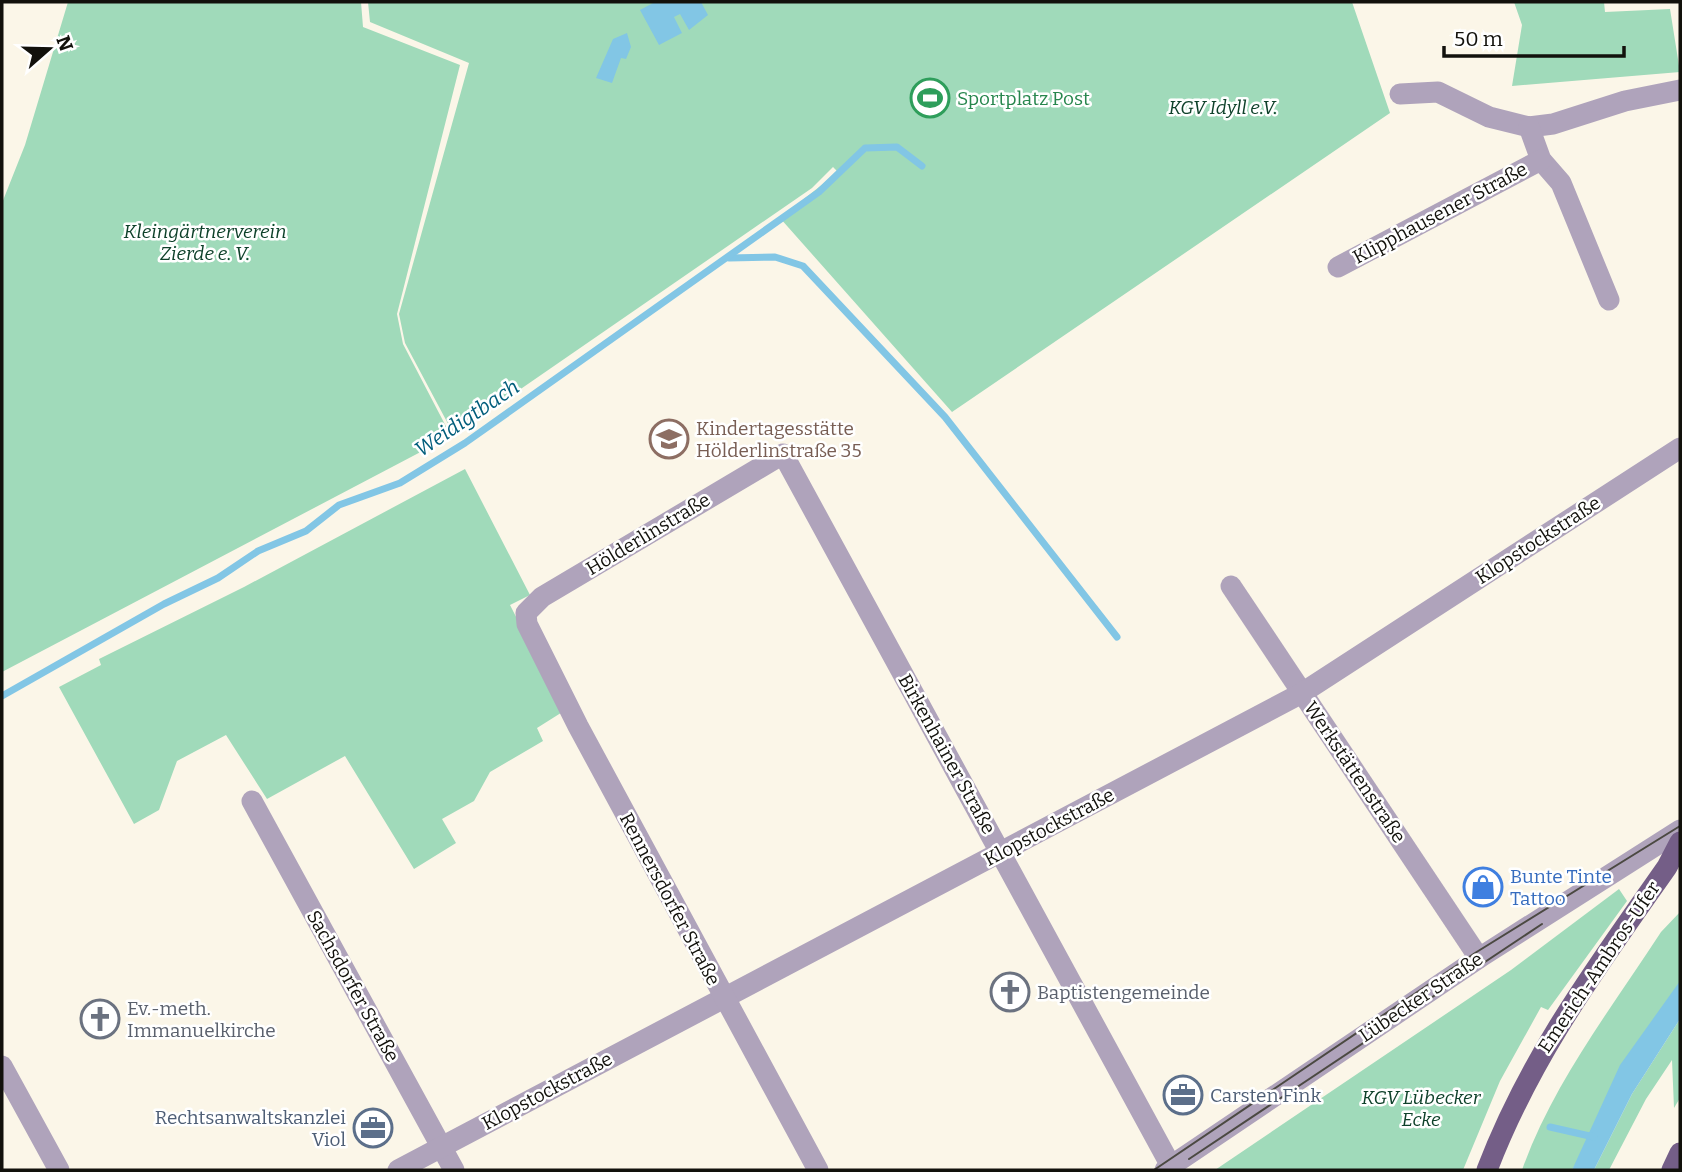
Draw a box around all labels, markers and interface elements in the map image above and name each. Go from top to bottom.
north arrow [14,14,84,84]
scale bar [1444,14,1624,58]
text: 50 m [1454,26,1503,52]
text: N [51,33,78,54]
sports icon: Sportplatz Post [909,77,951,119]
place label: Sportplatz Post [957,87,1090,110]
park label: KGV Idyll e.V. [1168,96,1278,119]
street label: Klipphausener Straße [1349,157,1531,269]
park label: Kleingärtnerverein Zierde e. V. [124,220,286,265]
water label: Weidigtbach [410,374,524,462]
place label: Kindertagesstätte Hölderlinstraße 35 [696,417,862,462]
school or university icon: Kindertagesstätte Hölderlinstraße 35 [648,418,690,460]
street label: Hölderlinstraße [582,488,714,580]
street label: Klopstockstraße [1471,491,1605,589]
street label: Birkenhainer Straße [893,670,1001,838]
street label: Werkstättenstraße [1299,697,1411,847]
street label: Klopstockstraße [980,783,1118,871]
street label: Rennersdorfer Straße [615,809,725,989]
place label: Bunte Tinte Tattoo [1510,865,1612,910]
shop icon: Bunte Tinte Tattoo [1462,866,1504,908]
street label: Emerich-Ambros-Ufer [1533,876,1665,1057]
street label: Sachsdorfer Straße [302,906,404,1066]
street label: Lübecker Straße [1355,947,1487,1047]
church icon: Baptistengemeinde [989,971,1031,1013]
place label: Baptistengemeinde [1037,981,1210,1004]
place label: Ev.-meth. Immanuelkirche [127,997,276,1042]
church icon: Ev.-meth. Immanuelkirche [79,998,121,1040]
street label: Klopstockstraße [478,1047,616,1135]
office icon: Carsten Fink [1162,1074,1204,1116]
place label: Carsten Fink [1210,1084,1321,1107]
park label: KGV Lübecker Ecke [1362,1086,1482,1131]
place label: Rechtsanwaltskanzlei Viol [155,1106,346,1151]
office icon: Rechtsanwaltskanzlei Viol [352,1107,394,1149]

